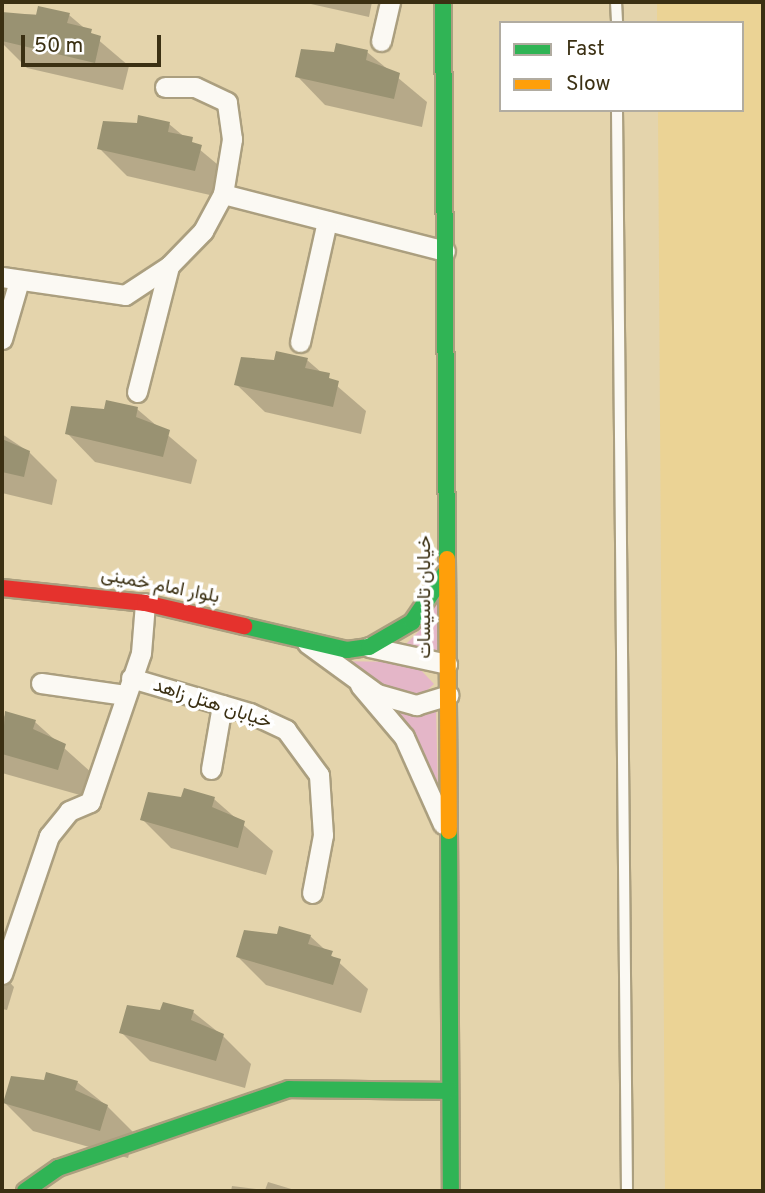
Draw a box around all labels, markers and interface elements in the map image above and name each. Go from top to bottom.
scale bar [24,21,164,65]
legend [499,21,744,112]
text: 50 m [34,33,83,60]
text: Fast [566,36,605,63]
text: Slow [566,71,611,98]
street label: خیابان تاسیسات [415,535,437,659]
street label: بلوار امام خمینی [99,564,221,610]
street label: خیابان هتل زاهد [150,675,274,735]

